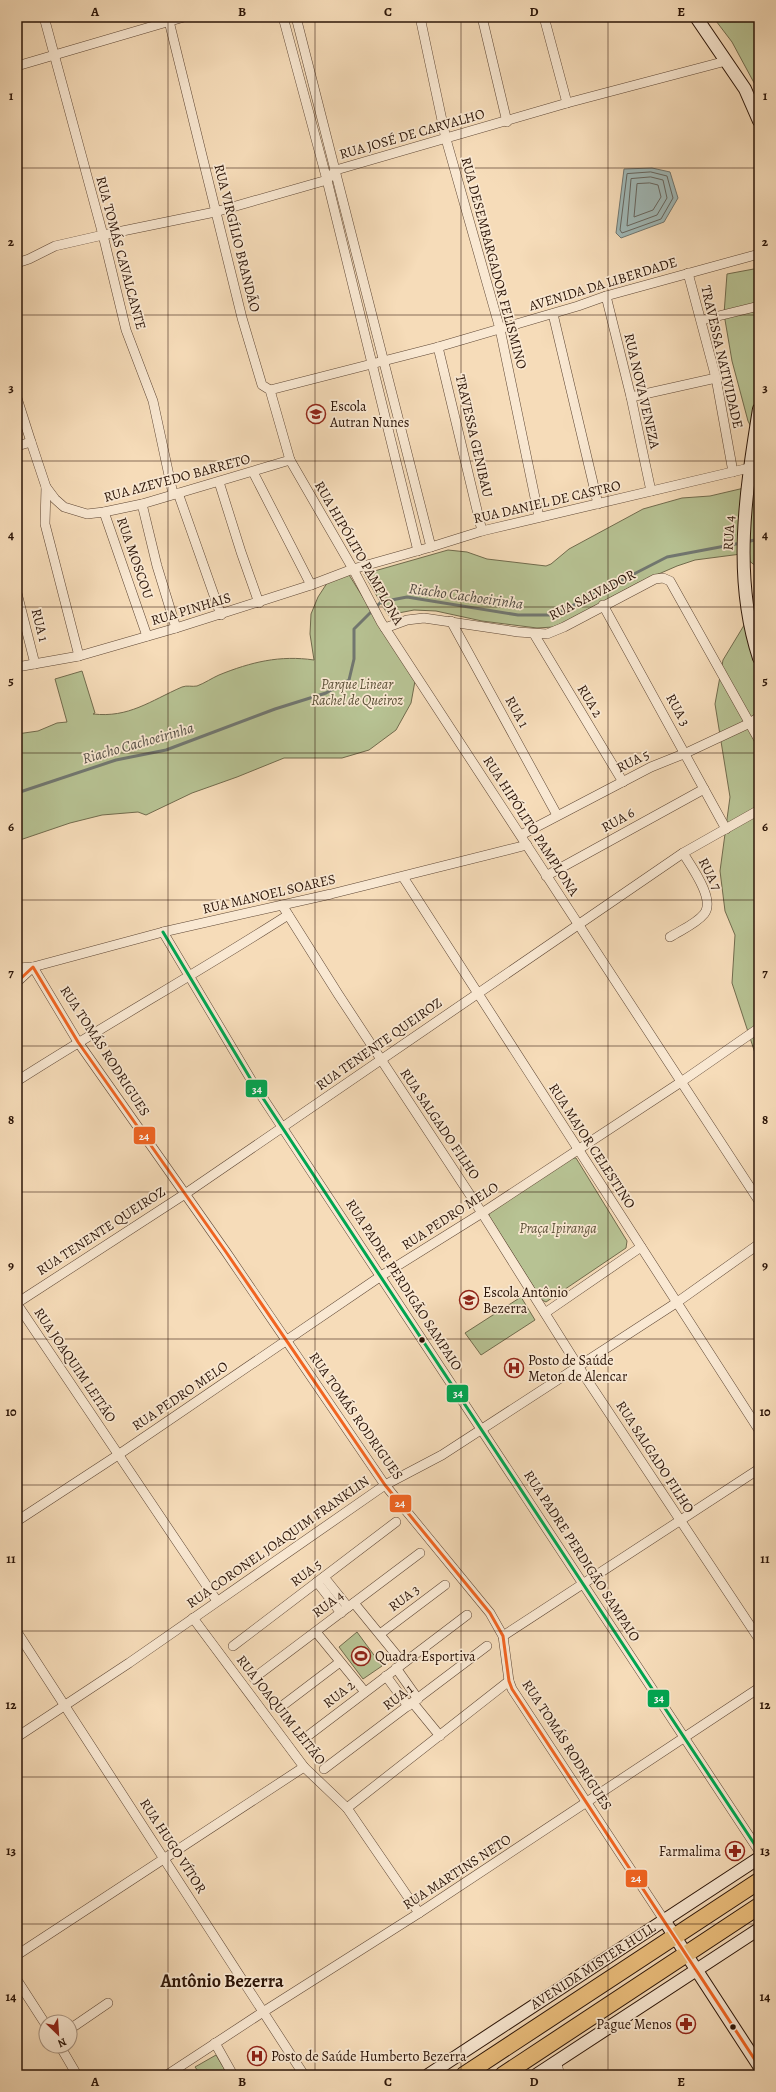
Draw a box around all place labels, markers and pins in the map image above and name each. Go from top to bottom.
place label: Escola Autran Nunes [329,397,410,432]
school or university icon: Escola Autran Nunes [305,403,327,425]
place label: Escola Antônio Bezerra [483,1283,568,1318]
school or university icon: Escola Antônio Bezerra [458,1289,480,1311]
unlabelled marker [417,1335,427,1345]
place label: Posto de Saúde Meton de Alencar [528,1351,628,1386]
hospital icon: Posto de Saúde Meton de Alencar [503,1357,525,1379]
sports icon: Quadra Esportiva [350,1645,372,1667]
place label: Quadra Esportiva [375,1647,476,1666]
pharmacy icon: Farmalima [724,1840,746,1862]
place label: Farmalima [659,1842,721,1861]
pharmacy icon: Pague Menos [675,2013,697,2035]
place label: Pague Menos [596,2015,672,2034]
unlabelled marker [728,2022,738,2032]
hospital icon: Posto de Saúde Humberto Bezerra [246,2045,268,2067]
place label: Posto de Saúde Humberto Bezerra [271,2047,467,2066]

